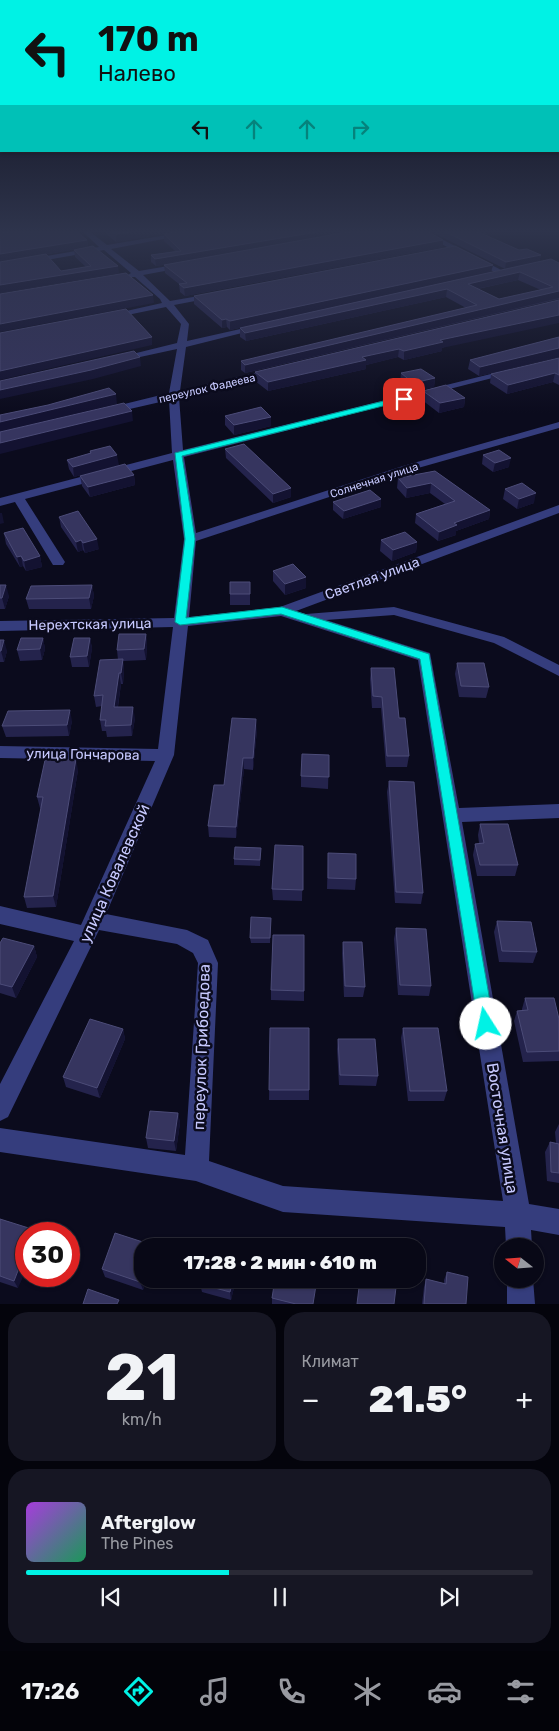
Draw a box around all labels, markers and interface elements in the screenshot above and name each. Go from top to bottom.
text: 170 m [98,18,199,60]
icon: left [15,20,80,85]
text: Налево [98,60,176,87]
icon: left [187,115,215,143]
icon: ahead [240,115,268,143]
icon: ahead [293,115,321,143]
icon: right [346,115,374,143]
street label: переулок Фадеева [158,371,257,406]
pin [383,378,425,420]
icon: arrive [390,385,418,413]
street label: Солнечная улица [328,460,420,501]
street label: Светлая улица [323,553,422,603]
street label: Нерехтская улица [28,615,152,634]
street label: улица Гончарова [26,745,140,764]
street label: улица Ковалевской [75,801,154,946]
street label: переулок Грибоедова [189,964,214,1130]
position arrow [459,997,511,1049]
street label: Восточная улица [483,1061,522,1195]
speed limit sign: 30 [15,1222,80,1287]
north arrow [494,1238,544,1288]
map controls [494,1238,544,1288]
text: 17:28 · 2 мин · 610 m [183,1251,377,1274]
text: 21 [104,1339,179,1416]
text: Климат [302,1352,359,1371]
text: 21.5° [368,1376,467,1422]
text: − [302,1383,320,1416]
text: + [516,1383,533,1416]
text: km/h [122,1410,162,1429]
text: Afterglow [101,1511,196,1534]
text: The Pines [101,1534,174,1553]
icon: previous [97,1583,125,1611]
icon: pause [266,1583,294,1611]
icon: next [435,1583,463,1611]
icon: directions [121,1674,156,1709]
icon: music [197,1674,232,1709]
icon: phone [274,1674,309,1709]
icon: climate [350,1674,385,1709]
icon: car [427,1674,462,1709]
icon: filters [503,1674,538,1709]
text: 17:26 [21,1678,79,1705]

